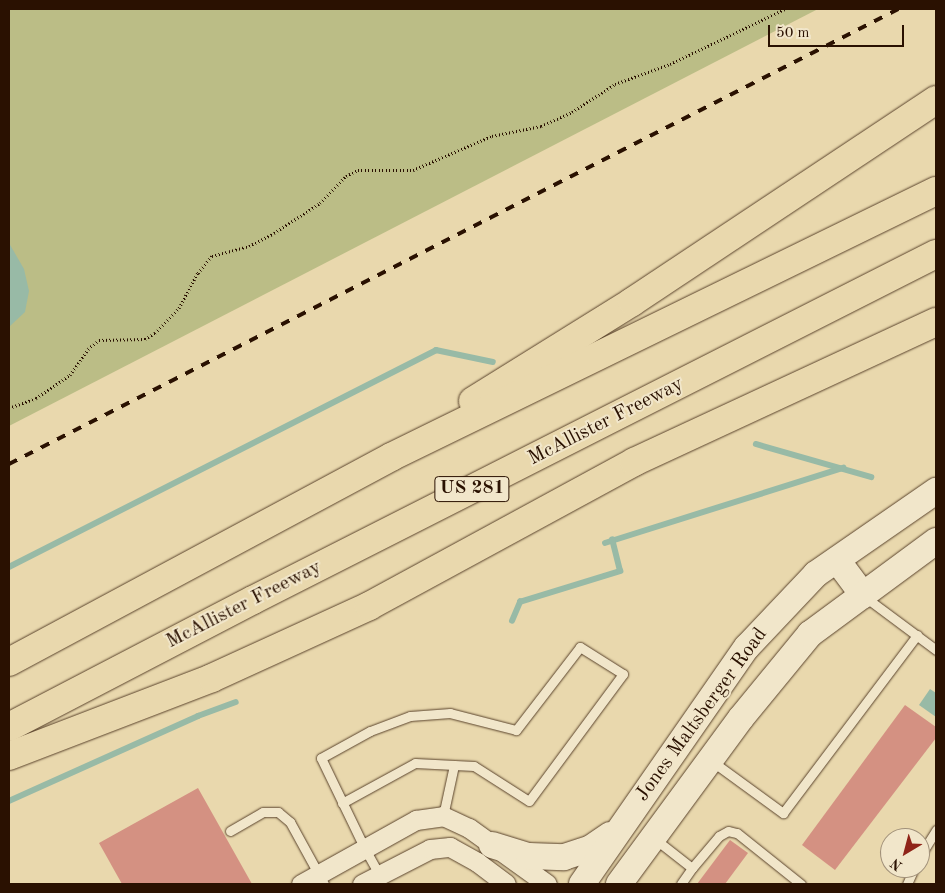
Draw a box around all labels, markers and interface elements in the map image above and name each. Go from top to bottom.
scale bar [770,15,906,47]
text: 50 m [776,26,810,41]
street label: McAllister Freeway [524,373,688,471]
road number: US 281 [433,472,511,506]
street label: McAllister Freeway [162,556,326,654]
street label: Jones Maltsberger Road [631,624,773,806]
north arrow [880,828,930,878]
text: N [888,855,905,873]

